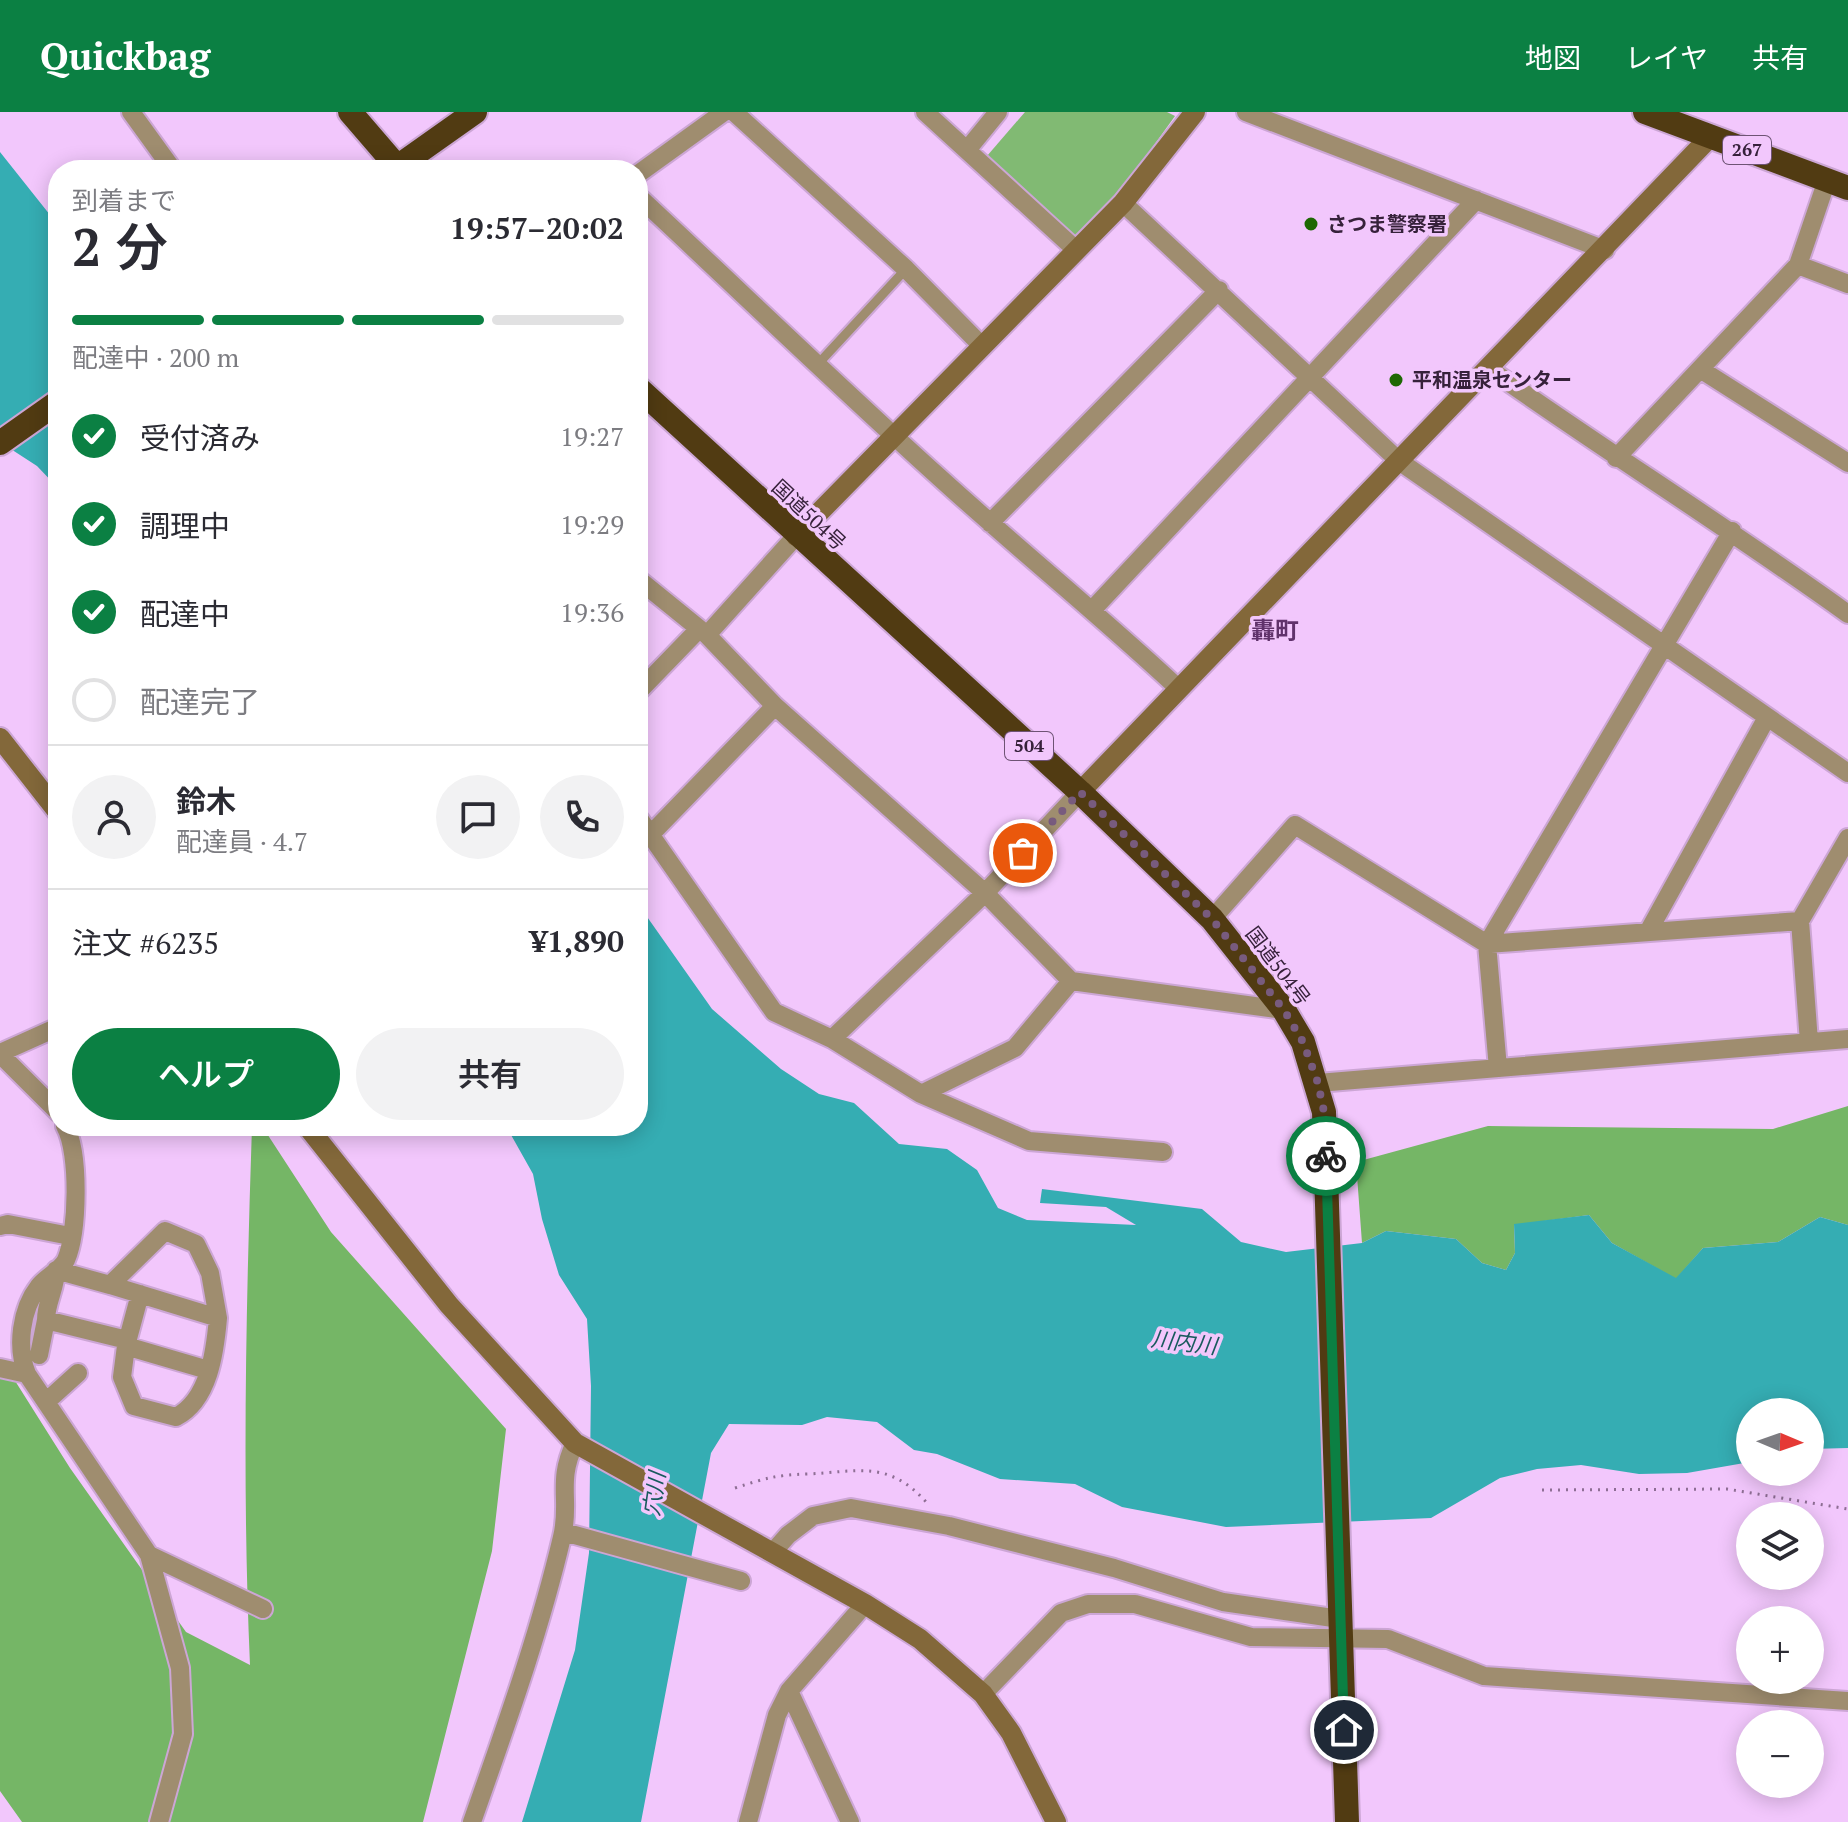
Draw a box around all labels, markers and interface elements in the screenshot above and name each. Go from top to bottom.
text: Quickbag [40,31,210,81]
text: 地図 [1525,39,1581,76]
text: レイヤ [1625,39,1708,76]
text: 共有 [1752,39,1808,76]
road number: 267 [1723,136,1771,164]
text: 到着まで [72,183,176,217]
text: 19:57–20:02 [450,208,624,248]
place label: さつま警察署 [1327,210,1447,237]
text: 2 分 [72,212,167,281]
marker: さつま警察署 [1302,215,1320,233]
text: 配達中 · 200 m [72,340,239,374]
place label: 平和温泉センター [1412,366,1572,393]
marker: 平和温泉センター [1387,371,1405,389]
icon: check [72,414,116,458]
text: 受付済み [140,418,260,458]
text: 19:27 [560,419,624,453]
street label: 国道504号 [766,473,852,556]
icon: check [72,502,116,546]
text: 調理中 [140,506,230,546]
text: 19:29 [560,507,624,541]
icon: check [72,590,116,634]
text: 配達中 [140,594,230,634]
text: 19:36 [560,595,624,629]
district label: 轟町 [1251,614,1299,646]
text: 配達完了 [140,682,260,722]
road number: 504 [1005,732,1053,760]
button: person [72,775,156,859]
button: chat [436,775,520,859]
button: phone [540,775,624,859]
text: 鈴木 [176,781,236,821]
pin [989,819,1057,887]
text: 配達員 · 4.7 [176,824,308,858]
icon: bag [1001,831,1045,875]
text: ¥1,890 [530,921,624,961]
street label: 国道504号 [1240,921,1317,1011]
text: 注文 #6235 [72,923,219,963]
button: ヘルプ [72,1028,340,1120]
button: 共有 [356,1028,624,1120]
courier [1286,1116,1366,1196]
icon: bike [1304,1134,1348,1178]
water label: 川内川 [1150,1323,1221,1360]
north arrow [1736,1398,1824,1486]
map controls [1736,1398,1824,1798]
water label: 穴川 [636,1468,671,1518]
button: layers [1736,1502,1824,1590]
button: + [1736,1606,1824,1694]
pin [1310,1696,1378,1764]
icon: home [1322,1708,1366,1752]
button: − [1736,1710,1824,1798]

